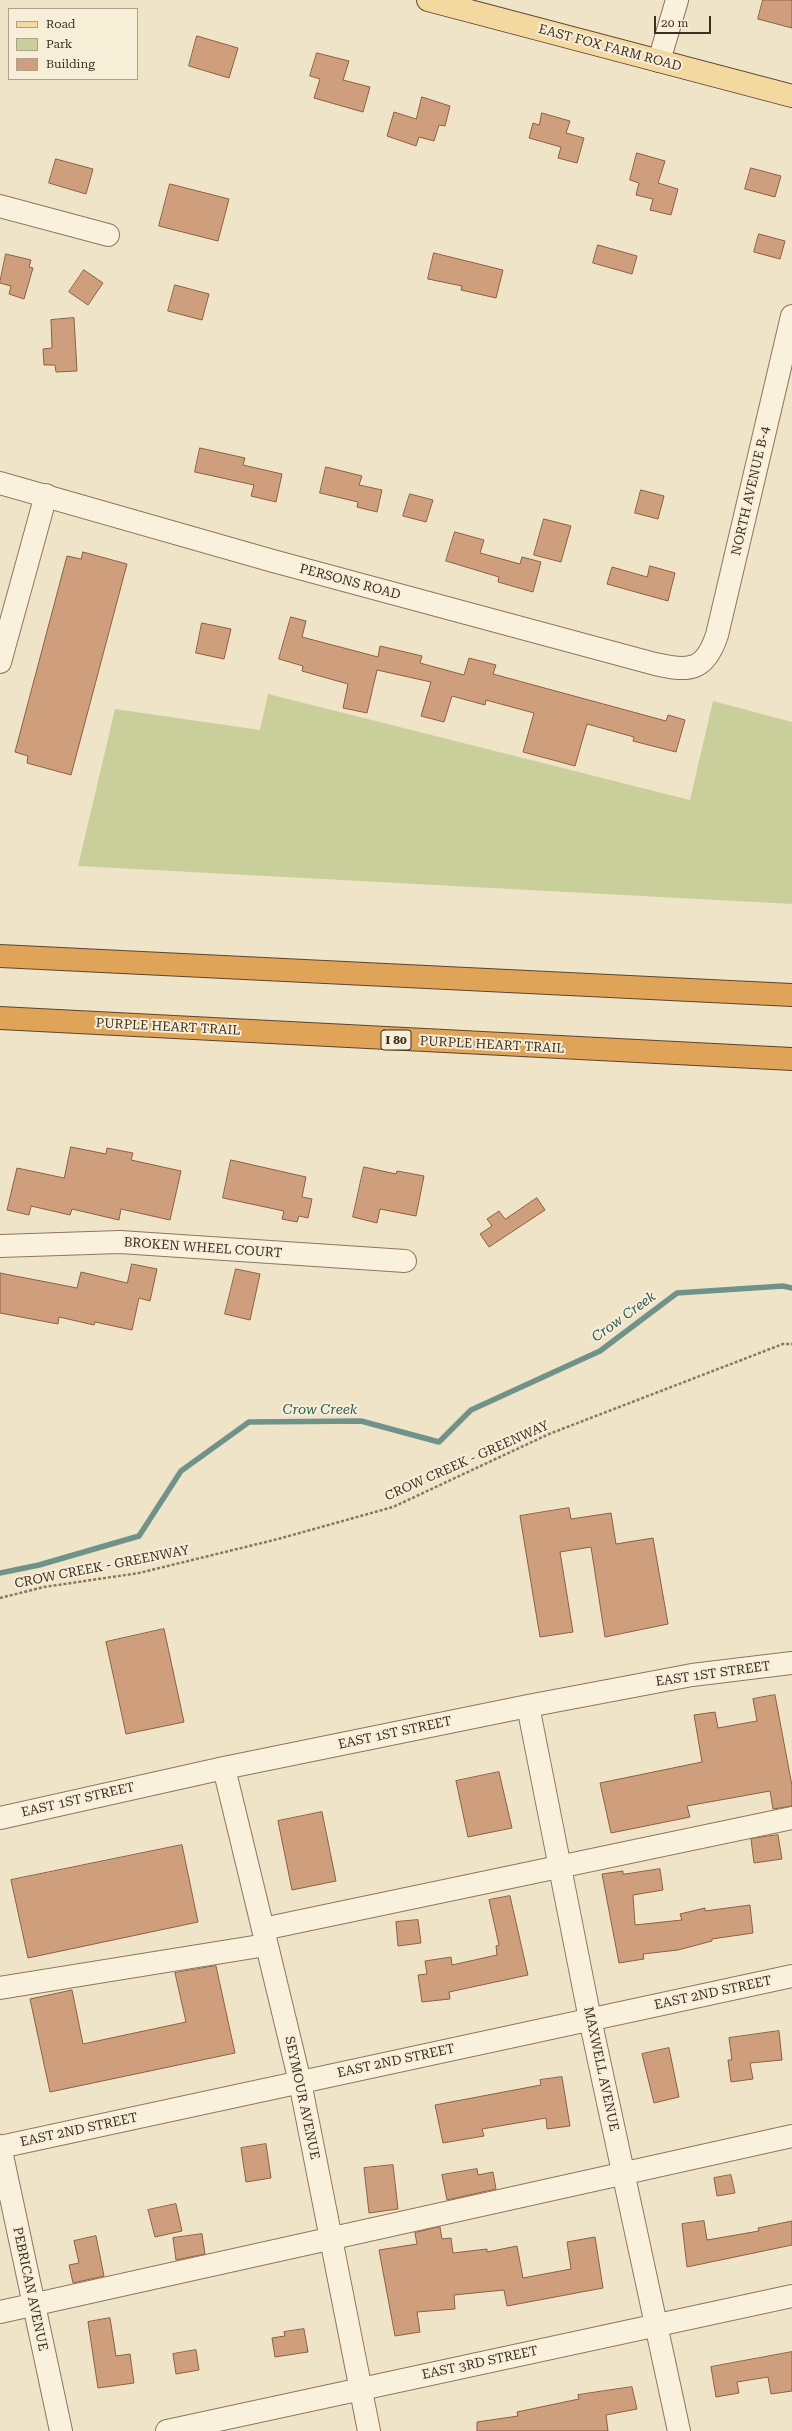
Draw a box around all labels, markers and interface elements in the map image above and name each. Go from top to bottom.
legend [8,8,138,80]
scale bar [656,8,713,34]
text: 20 m [661,16,688,30]
text: Road [46,17,75,31]
street label: EAST FOX FARM ROAD [537,21,683,75]
text: Park [46,37,72,51]
text: Building [46,57,95,71]
street label: NORTH AVENUE B-4 [729,425,773,557]
street label: PERSONS ROAD [298,561,402,603]
street label: PURPLE HEART TRAIL [95,1015,241,1039]
road number: I 80 [381,1030,411,1050]
street label: PURPLE HEART TRAIL [419,1033,565,1057]
street label: BROKEN WHEEL COURT [123,1235,283,1261]
water label: Crow Creek [589,1288,659,1346]
water label: Crow Creek [283,1402,357,1418]
street label: CROW CREEK - GREENWAY [383,1418,551,1504]
street label: CROW CREEK - GREENWAY [13,1542,191,1592]
street label: EAST 1ST STREET [655,1658,771,1690]
street label: EAST 1ST STREET [337,1713,453,1753]
street label: EAST 1ST STREET [20,1779,136,1821]
street label: EAST 2ND STREET [653,1973,773,2013]
street label: MAXWELL AVENUE [580,2005,622,2133]
street label: SEYMOUR AVENUE [281,2035,323,2161]
street label: EAST 2ND STREET [336,2041,456,2081]
street label: EAST 2ND STREET [19,2110,139,2150]
street label: PEBRICAN AVENUE [9,2226,51,2352]
street label: EAST 3RD STREET [421,2343,539,2383]

